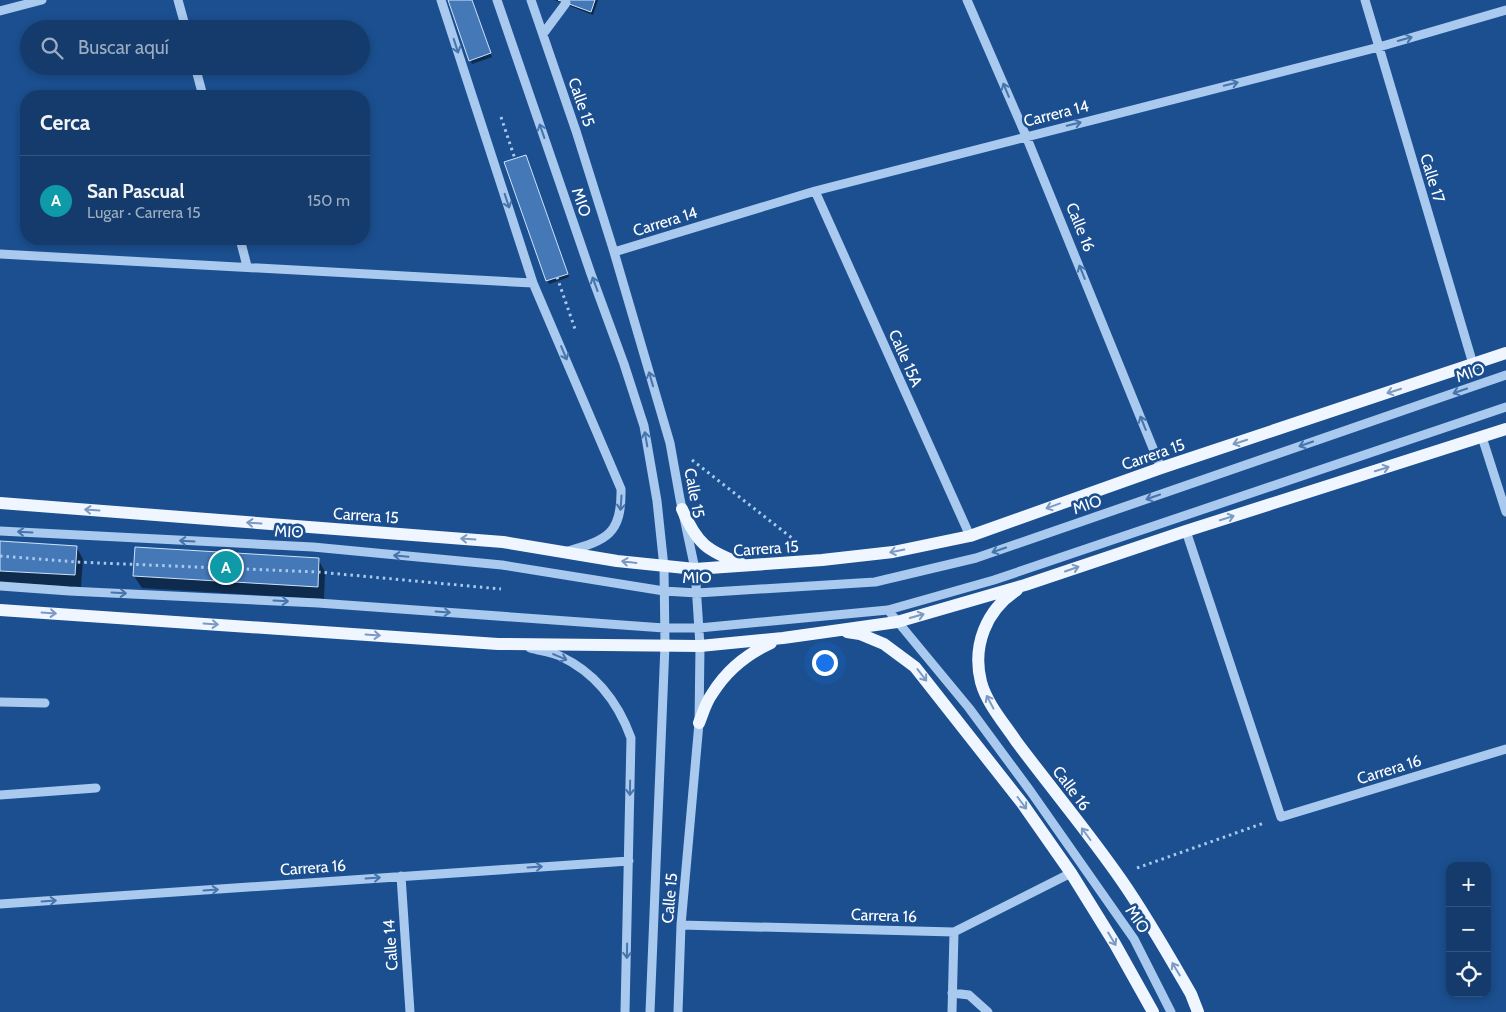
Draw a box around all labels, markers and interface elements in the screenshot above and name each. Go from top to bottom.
search box [20,20,370,75]
one-way arrow [1397,33,1413,43]
icon: search [38,34,66,62]
text: Buscar aquí [78,36,169,59]
one-way arrow [452,38,461,54]
street label: Calle 15 [564,75,599,129]
one-way arrow [1223,79,1239,88]
one-way arrow [1001,82,1010,97]
street label: Carrera 14 [1022,96,1091,131]
text: Cerca [40,110,90,135]
one-way arrow [1065,119,1081,128]
one-way arrow [537,124,546,139]
street label: Calle 17 [1416,151,1449,205]
text: San Pascual [87,180,184,203]
street label: MIO [568,185,595,219]
text: A [51,191,61,210]
text: 150 m [307,191,350,210]
one-way arrow [502,193,512,209]
street label: Calle 16 [1062,200,1099,254]
text: Lugar · Carrera 15 [87,203,201,222]
street label: Carrera 14 [631,203,700,240]
one-way arrow [1076,265,1086,280]
one-way arrow [590,277,599,293]
street label: Calle 15A [885,327,927,390]
one-way arrow [559,345,569,360]
street label: MIO [1453,359,1487,386]
one-way arrow [646,371,656,387]
one-way arrow [1386,386,1402,396]
one-way arrow [1453,387,1468,396]
one-way arrow [1137,416,1147,431]
one-way arrow [640,431,650,447]
street label: Carrera 15 [1119,435,1187,474]
one-way arrow [1232,437,1248,447]
one-way arrow [1299,440,1315,449]
one-way arrow [1373,463,1389,473]
street label: Calle 15 [680,466,709,520]
street label: MIO [1070,491,1104,518]
one-way arrow [1146,493,1161,502]
one-way arrow [616,495,625,511]
one-way arrow [1046,502,1061,511]
street label: Carrera 15 [333,504,399,527]
one-way arrow [84,505,100,515]
one-way arrow [1218,512,1234,522]
one-way arrow [246,518,262,527]
street label: MIO [274,521,304,542]
one-way arrow [17,528,33,537]
one-way arrow [461,535,477,544]
one-way arrow [179,536,195,545]
street label: Carrera 15 [733,537,799,560]
one-way arrow [991,546,1007,556]
one-way arrow [890,547,906,557]
pin: A [210,548,242,586]
one-way arrow [394,551,410,560]
one-way arrow [621,557,637,567]
one-way arrow [1064,563,1080,573]
street label: MIO [682,568,712,587]
one-way arrow [110,588,126,597]
one-way arrow [273,596,289,605]
one-way arrow [435,607,451,617]
one-way arrow [40,609,56,618]
one-way arrow [909,610,925,620]
one-way arrow [202,620,218,629]
one-way arrow [365,631,381,640]
your location [812,650,838,676]
one-way arrow [552,652,567,662]
one-way arrow [916,669,927,682]
one-way arrow [985,696,995,710]
street label: Carrera 16 [1355,751,1424,788]
street label: Calle 16 [1049,762,1095,814]
one-way arrow [625,780,635,796]
one-way arrow [1017,796,1027,810]
one-way arrow [1081,827,1091,841]
street label: Carrera 16 [279,856,347,879]
map controls [1446,862,1491,997]
button: + [1446,862,1491,907]
one-way arrow [527,863,543,872]
street label: Calle 15 [658,872,681,924]
one-way arrow [365,874,381,883]
one-way arrow [202,885,218,894]
one-way arrow [40,896,56,905]
street label: MIO [1122,902,1154,937]
street label: Carrera 16 [851,905,917,926]
button: − [1446,907,1491,952]
street label: Calle 14 [379,919,402,971]
one-way arrow [1107,931,1117,945]
one-way arrow [622,943,631,959]
button: locate [1446,952,1491,997]
one-way arrow [1170,962,1180,976]

